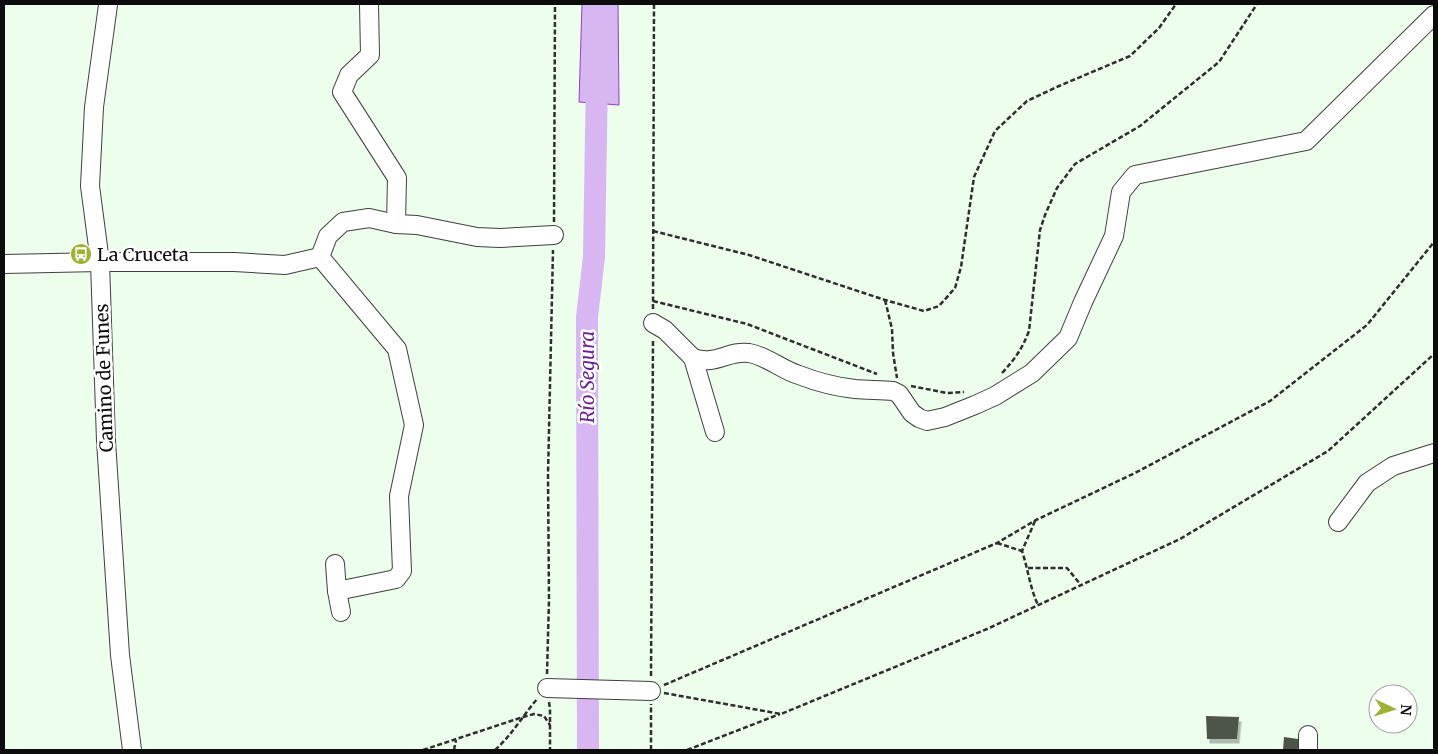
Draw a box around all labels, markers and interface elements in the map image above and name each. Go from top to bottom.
bus stop icon: La Cruceta [69,242,93,266]
place label: La Cruceta [97,243,189,266]
street label: Camino de Funes [90,303,118,453]
water label: Río Segura [575,331,599,423]
north arrow [1368,684,1418,734]
text: N [1397,704,1415,716]

